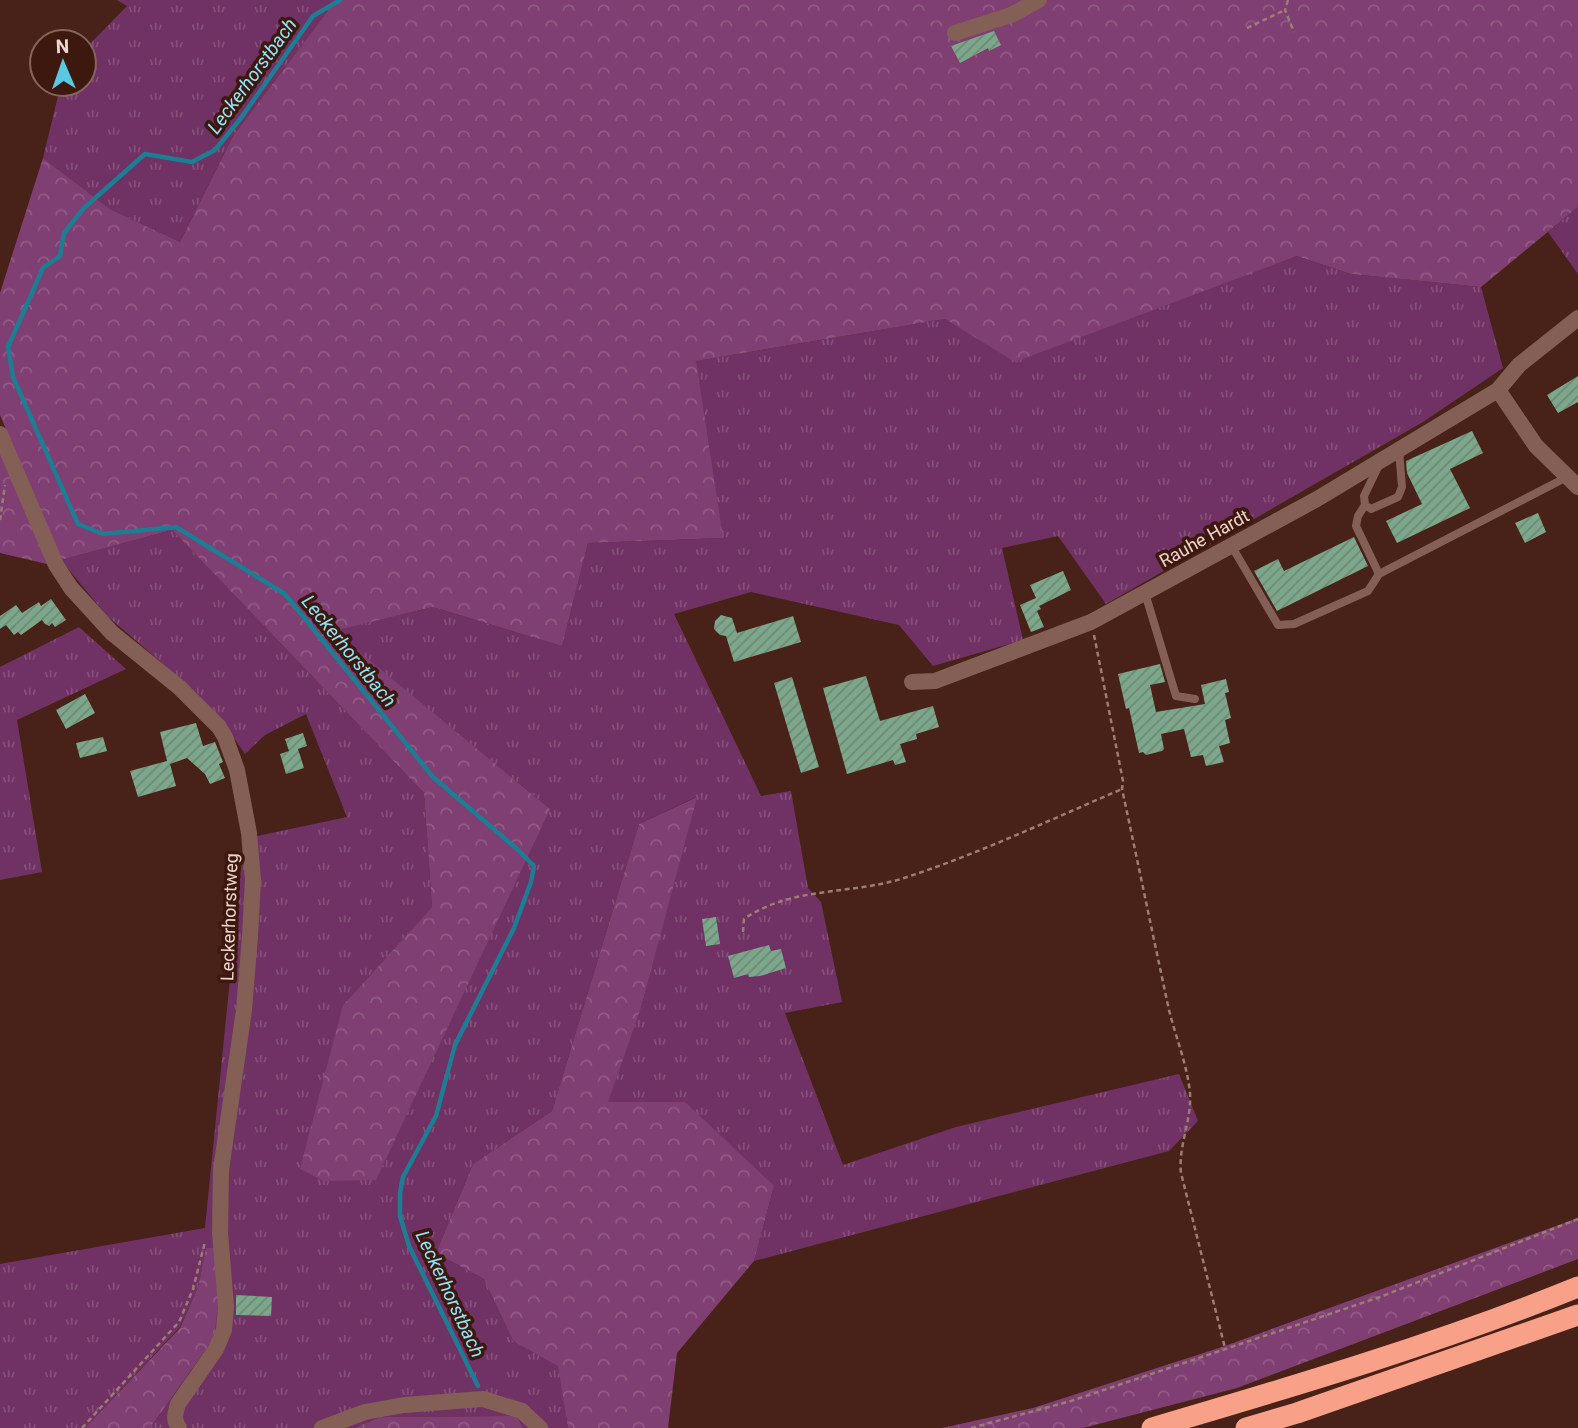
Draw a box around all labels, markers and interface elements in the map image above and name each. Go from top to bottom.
water label: Leckerhorstbach [202,14,302,138]
north arrow [28,28,98,98]
text: N [55,35,70,58]
street label: Rauhe Hardt [1155,505,1253,571]
water label: Leckerhorstbach [297,590,401,712]
street label: Leckerhorstweg [216,853,242,981]
water label: Leckerhorstbach [411,1227,489,1361]

